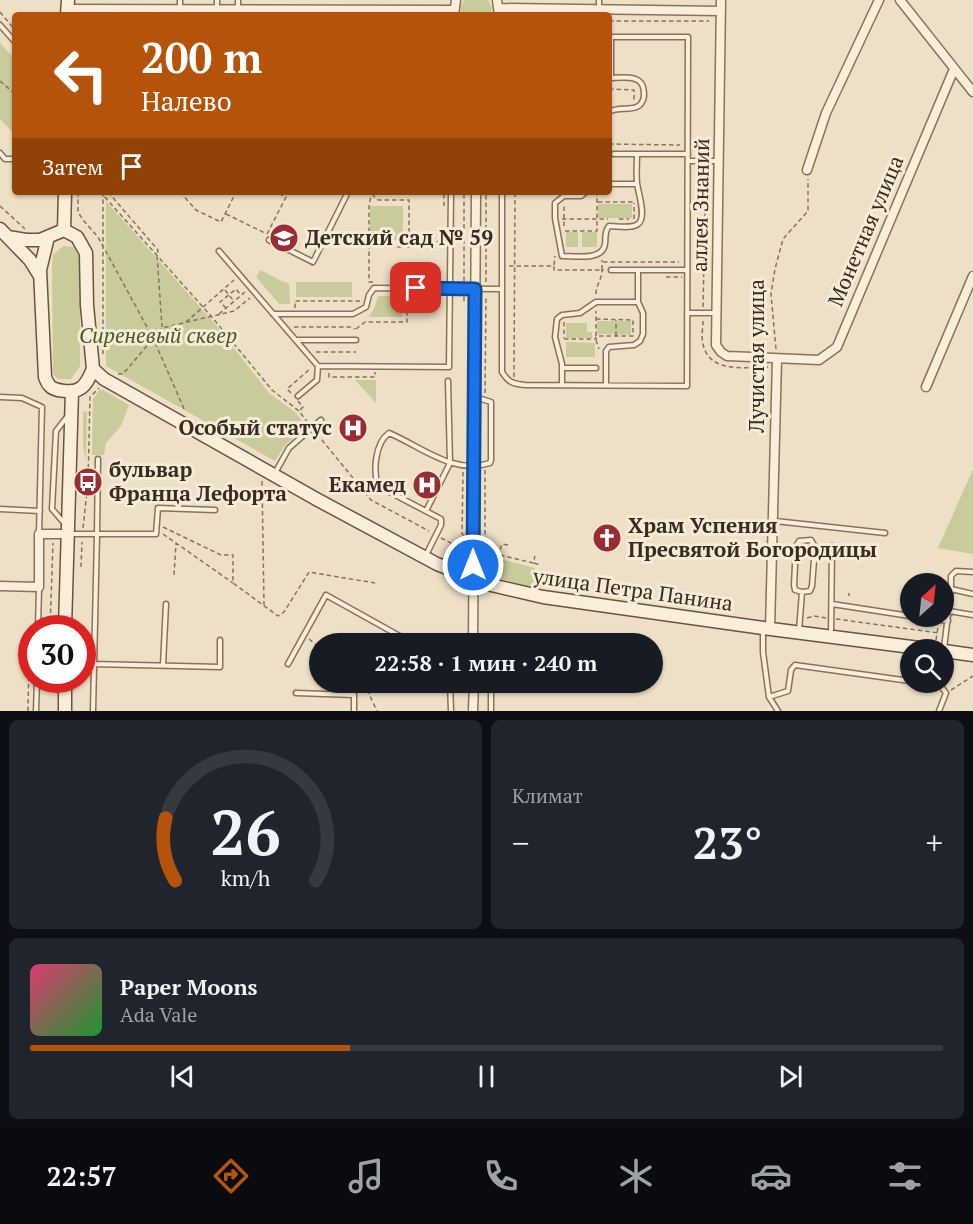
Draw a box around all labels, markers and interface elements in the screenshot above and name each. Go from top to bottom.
text: 200 m [141,29,262,85]
icon: left [42,36,120,114]
text: Налево [141,83,232,119]
street label: аллея Знаний [685,138,715,272]
icon: arrive [115,150,148,183]
street label: Монетная улица [821,151,910,310]
text: Затем [42,152,103,181]
school or university icon: Детский сад № 59 [268,222,300,254]
place label: Детский сад № 59 [305,223,493,251]
pin [390,262,441,313]
icon: arrive [399,271,432,304]
street label: Лучистая улица [742,279,770,434]
park label: Сиреневый сквер [79,321,237,349]
hospital icon: Особый статус [337,412,369,444]
place label: Особый статус [178,413,332,441]
place label: бульвар Франца Лефорта [109,455,287,507]
bus stop icon: бульвар Франца Лефорта [72,466,104,498]
hospital icon: Екамед [411,469,443,501]
place label: Екамед [329,470,406,498]
place label: Храм Успения Пресвятой Богородицы [628,511,877,563]
church icon: Храм Успения Пресвятой Богородицы [591,522,623,554]
position arrow [441,533,505,597]
street label: улица Петра Панина [530,561,735,617]
north arrow [900,573,954,627]
map controls [900,573,954,693]
speed limit sign: 30 [18,615,96,693]
button: search [900,639,954,693]
text: 22:58 · 1 мин · 240 m [375,648,597,677]
text: Климат [512,782,583,809]
text: 26 [210,790,281,873]
text: 23° [693,812,762,872]
text: − [512,821,530,864]
text: + [925,821,943,864]
text: km/h [221,865,271,893]
text: Paper Moons [120,972,258,1001]
text: Ada Vale [120,1001,197,1028]
icon: previous [166,1060,199,1093]
icon: pause [470,1060,503,1093]
icon: next [774,1060,807,1093]
icon: directions [210,1155,252,1197]
icon: music [345,1155,387,1197]
icon: phone [480,1155,522,1197]
icon: climate [615,1155,657,1197]
icon: car [750,1155,792,1197]
icon: filters [884,1155,926,1197]
text: 22:57 [46,1158,117,1194]

